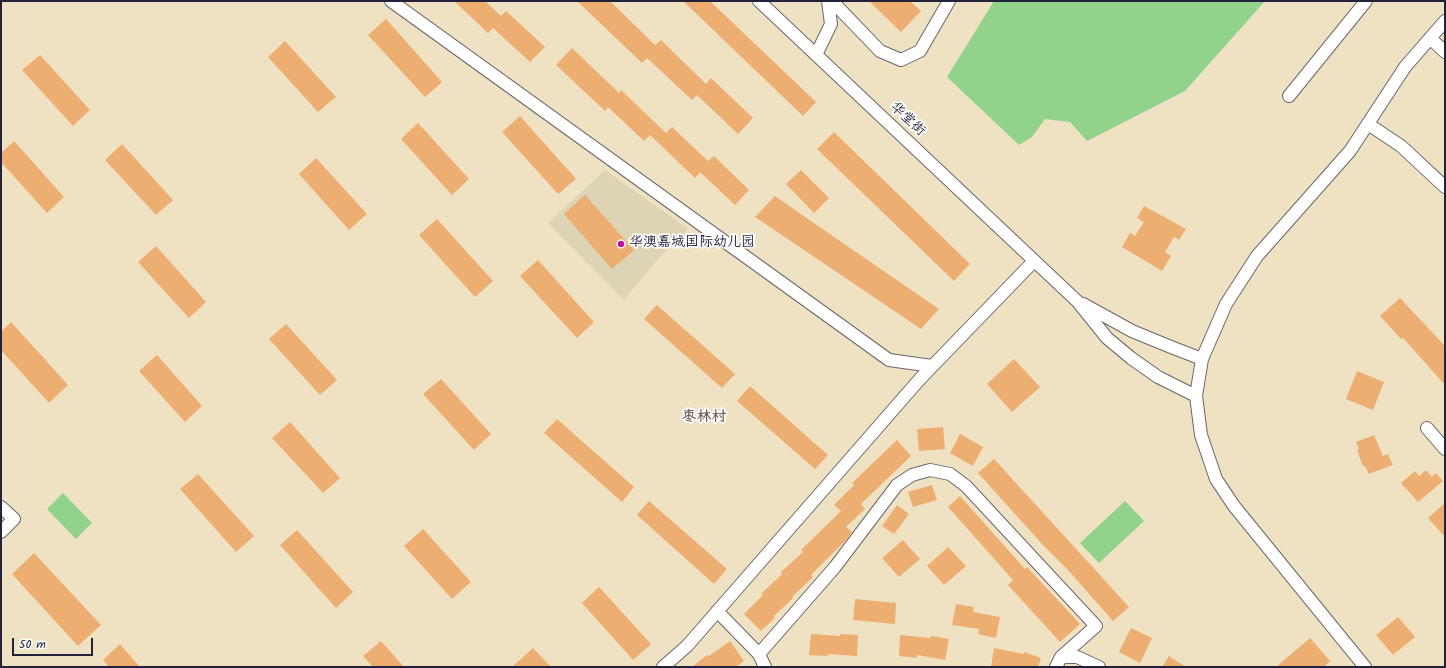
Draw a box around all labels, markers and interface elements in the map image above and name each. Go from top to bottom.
street label: 华堂街 [886,100,928,140]
place label: 华澳嘉城国际幼儿园 [629,236,755,252]
marker: 华澳嘉城国际幼儿园 [616,239,626,249]
district label: 枣林村 [682,409,726,427]
scale bar [14,630,95,656]
text: 50 m [19,635,46,654]

